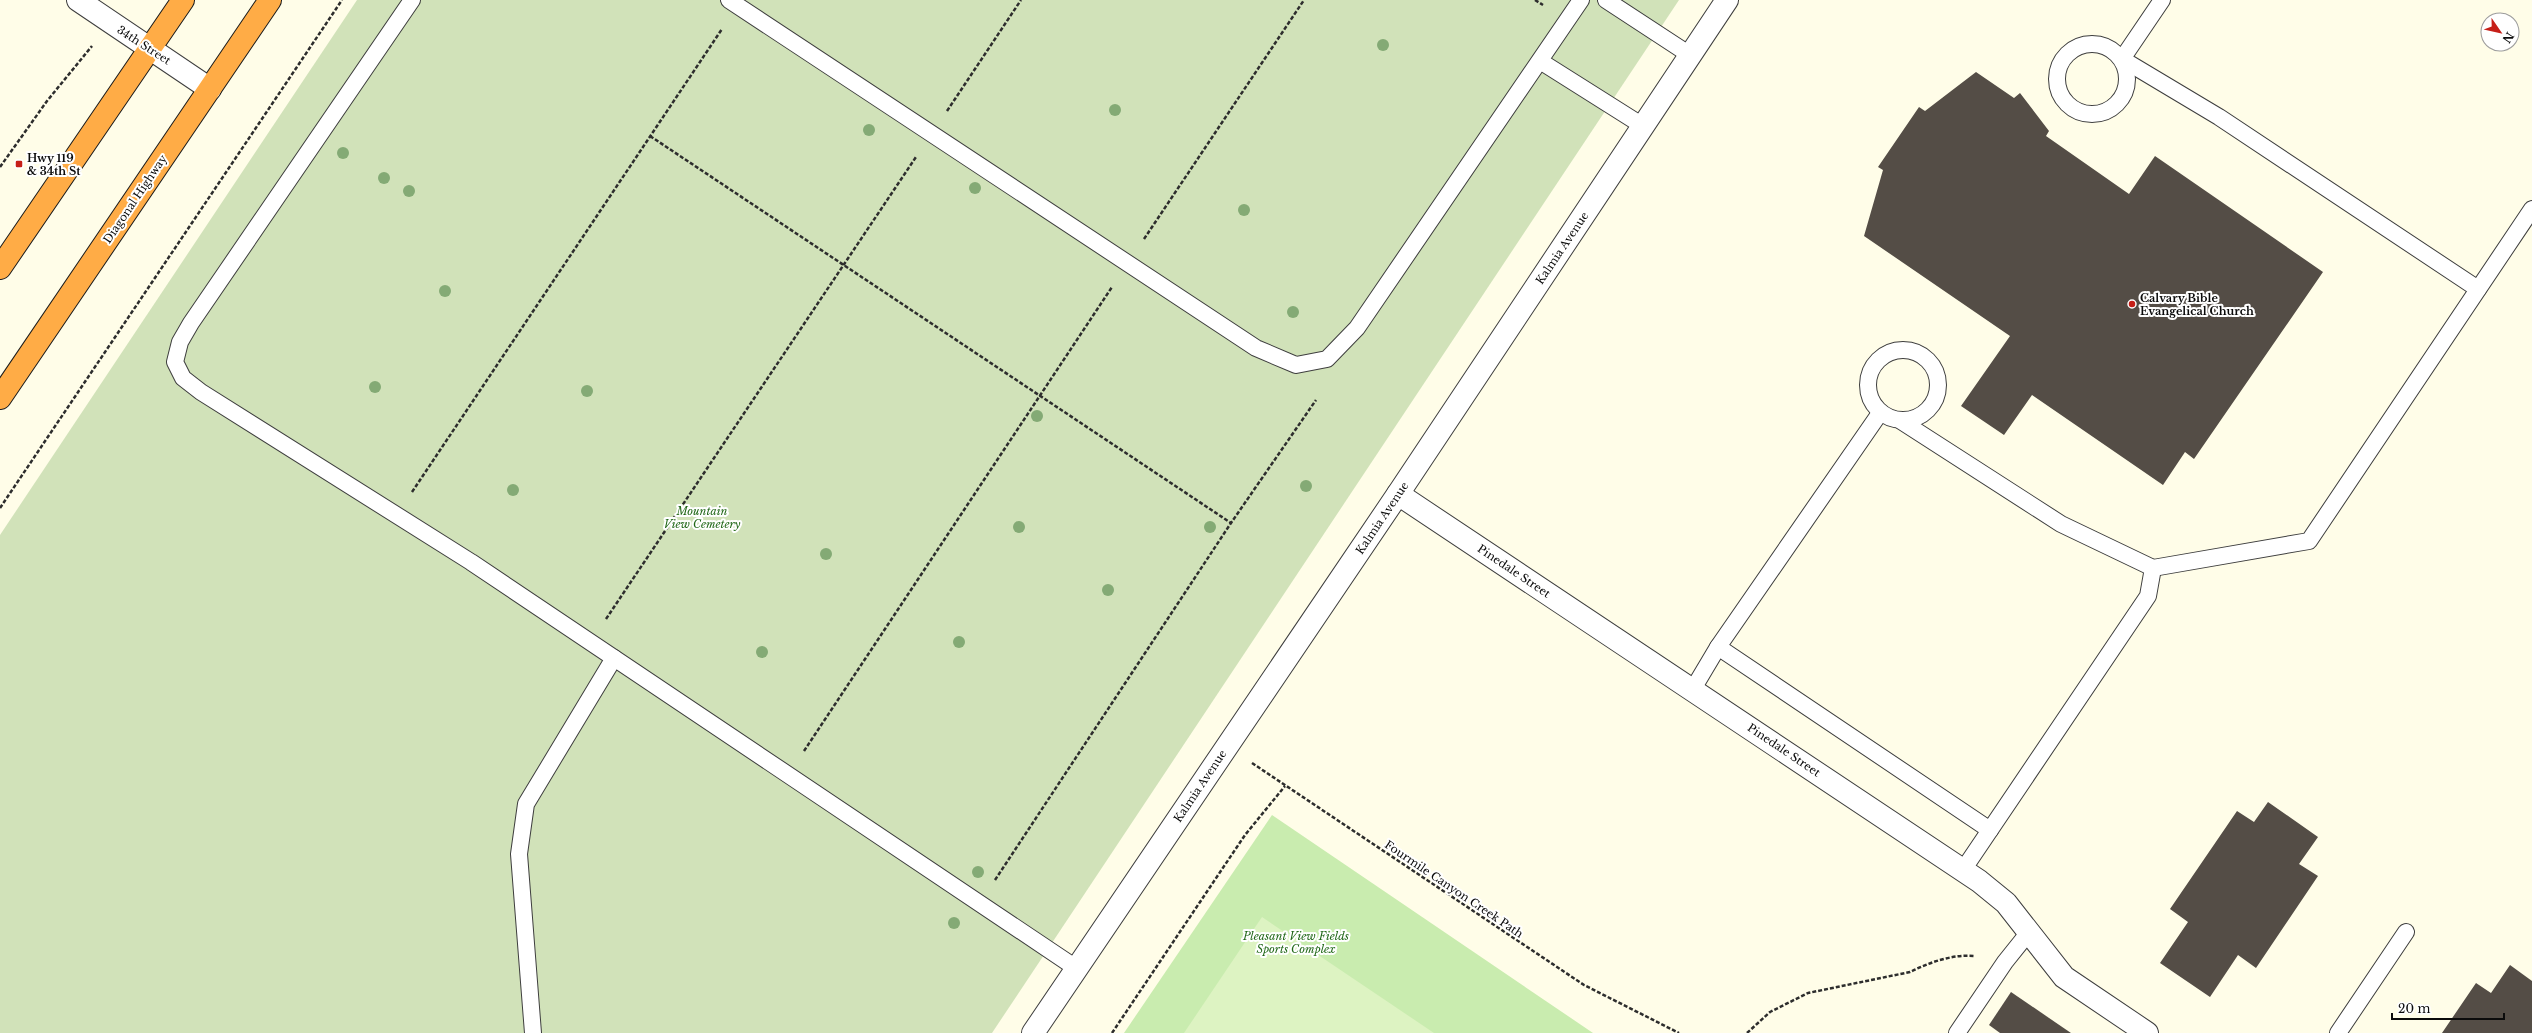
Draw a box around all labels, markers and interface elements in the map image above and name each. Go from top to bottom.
north arrow [2480,12,2520,52]
street label: 34th Street [115,22,174,68]
text: N [2499,29,2517,46]
place label: Hwy 119 & 34th St [27,151,81,178]
street label: Diagonal Highway [100,152,170,246]
marker: Hwy 119 & 34th St [14,159,24,169]
street label: Kalmia Avenue [1533,209,1591,287]
place label: Calvary Bible Evangelical Church [2140,291,2254,318]
marker: Calvary Bible Evangelical Church [2127,299,2137,309]
street label: Kalmia Avenue [1353,479,1411,557]
park label: Mountain View Cemetery [664,504,741,531]
street label: Pinedale Street [1475,541,1554,601]
street label: Pinedale Street [1745,720,1824,780]
street label: Kalmia Avenue [1171,747,1229,825]
street label: Fourmile Canyon Creek Path [1382,837,1526,941]
park label: Pleasant View Fields Sports Complex [1242,929,1349,956]
scale bar [2392,995,2504,1021]
text: 20 m [2398,1001,2430,1016]

